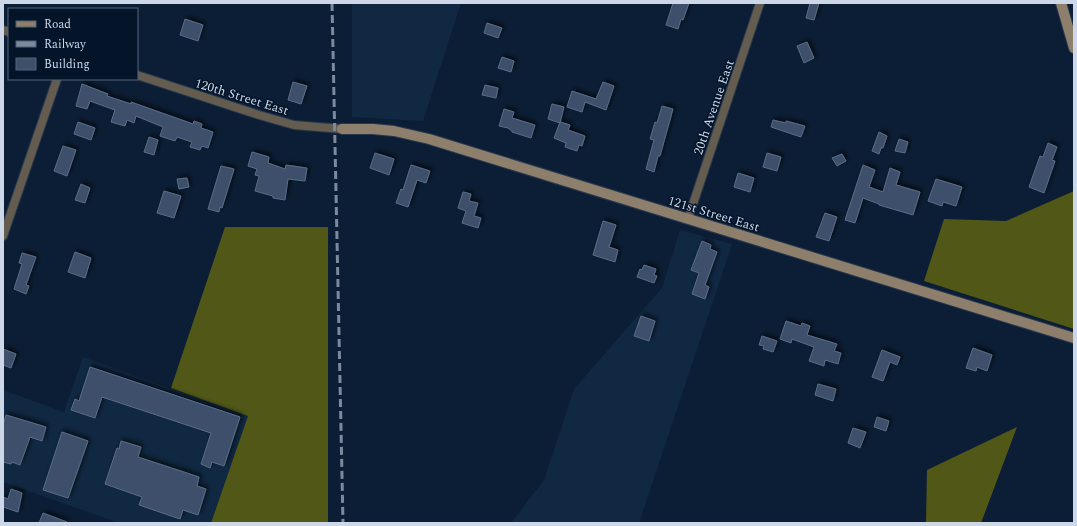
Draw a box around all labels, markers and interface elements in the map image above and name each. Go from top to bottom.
legend [8,8,138,80]
text: Road [44,15,71,34]
text: Railway [44,35,87,54]
text: Building [44,55,90,74]
street label: 20th Avenue East [688,57,740,158]
street label: 120th Street East [192,73,291,121]
street label: 121st Street East [665,190,762,238]

